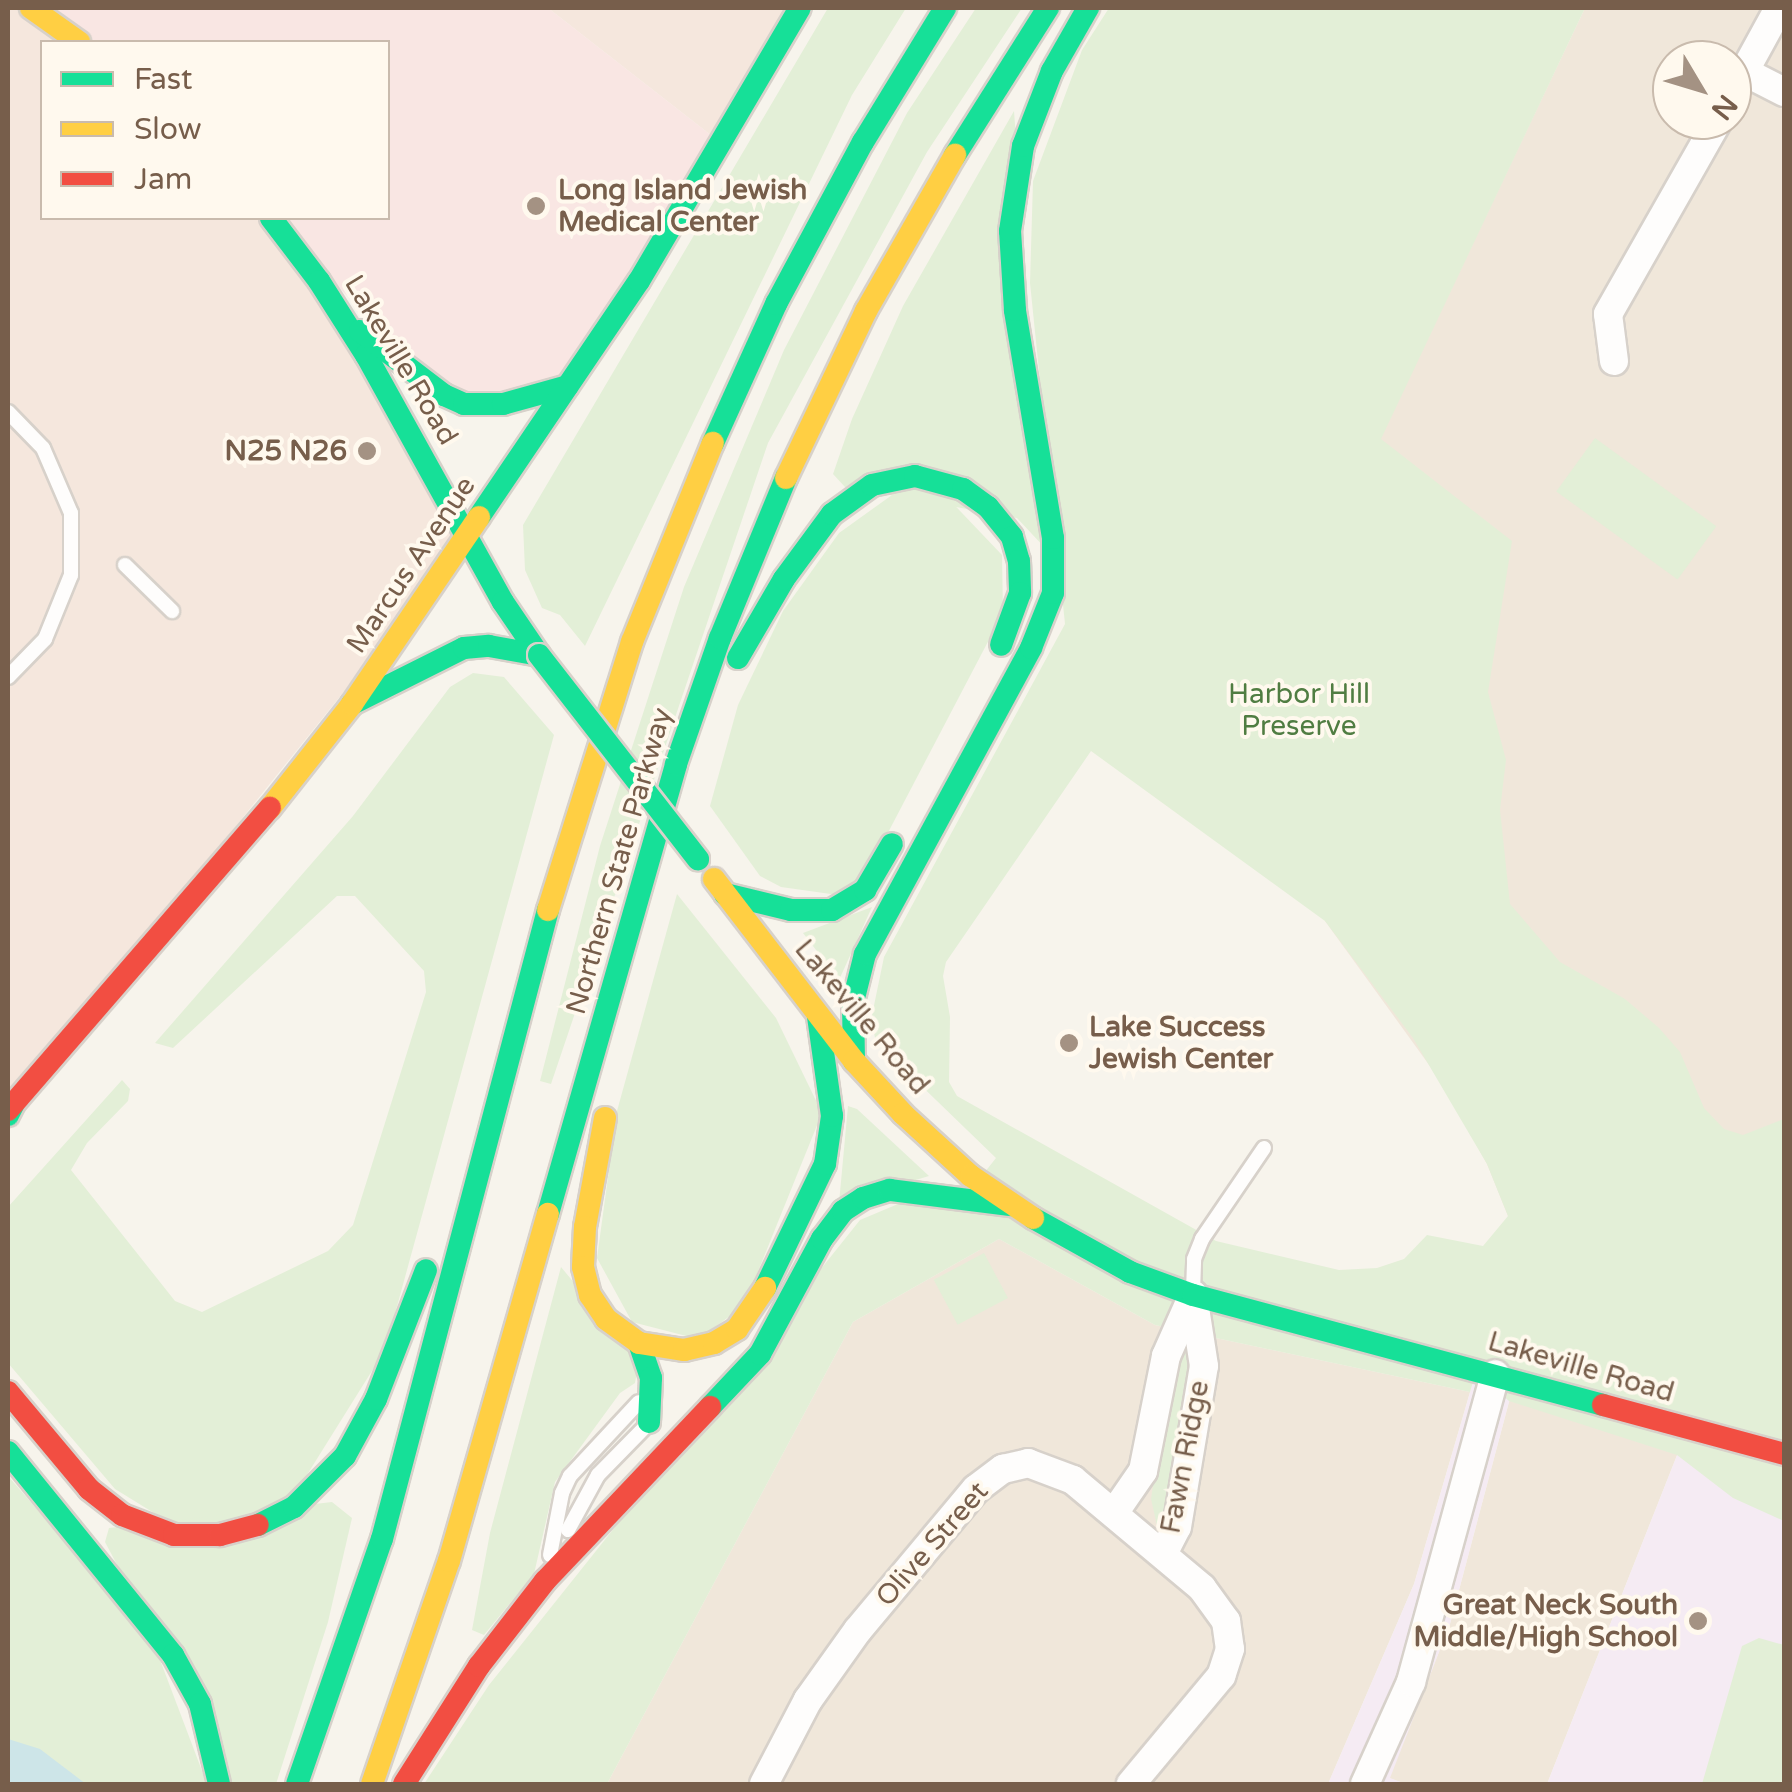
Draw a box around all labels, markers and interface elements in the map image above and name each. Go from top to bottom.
legend [40,40,390,220]
north arrow [1652,40,1752,140]
text: Fast [134,61,193,98]
text: N [1704,88,1744,127]
text: Slow [134,111,202,148]
text: Jam [134,161,192,198]
place label: Long Island Jewish Medical Center [558,173,807,239]
marker: Long Island Jewish Medical Center [523,193,549,219]
street label: Lakeville Road [337,269,465,451]
place label: N25 N26 [224,434,347,468]
marker: N25 N26 [356,440,378,462]
street label: Marcus Avenue [339,470,483,660]
park label: Harbor Hill Preserve [1228,677,1370,743]
street label: Northern State Parkway [559,704,679,1018]
street label: Lakeville Road [787,933,937,1101]
place label: Lake Success Jewish Center [1089,1010,1273,1076]
marker: Lake Success Jewish Center [1058,1032,1080,1054]
street label: Lakeville Road [1484,1324,1678,1410]
street label: Fawn Ridge [1154,1378,1216,1536]
street label: Olive Street [869,1475,995,1613]
place label: Great Neck South Middle/High School [1414,1588,1678,1654]
marker: Great Neck South Middle/High School [1687,1610,1709,1632]

